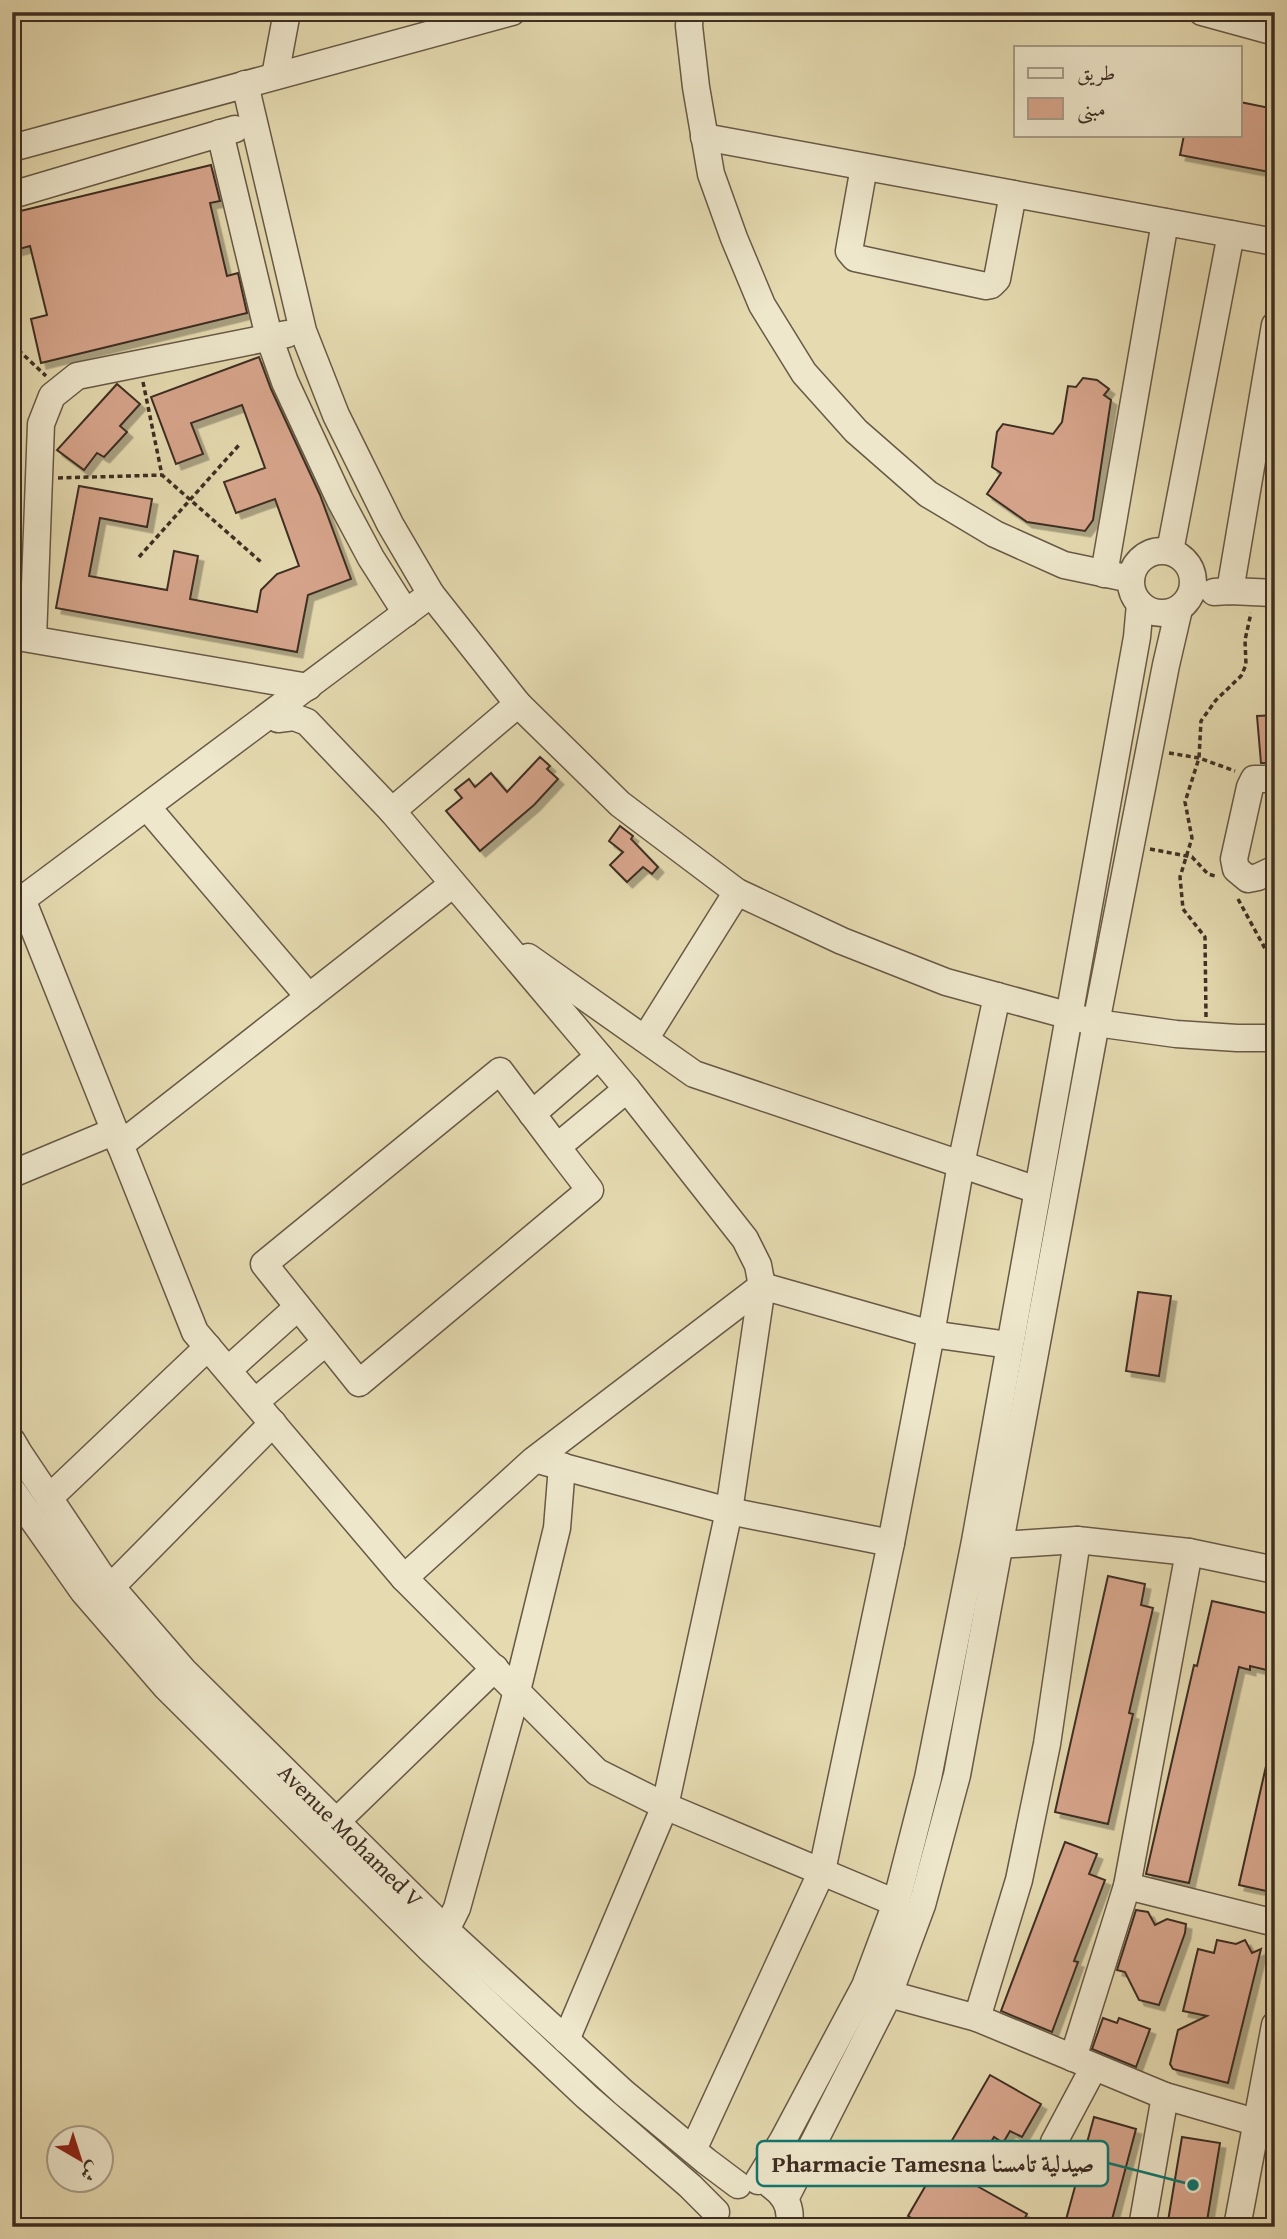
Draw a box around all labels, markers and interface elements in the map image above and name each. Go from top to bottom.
legend [1014,46,1242,136]
text: طريق [1077,57,1115,88]
text: مبنى [1077,93,1106,124]
street label: Avenue Mohamed V [271,1756,431,1915]
north arrow [46,2124,116,2194]
callout: Pharmacie Tamesna صيدلية تامسنا [757,2141,1108,2186]
text: Pharmacie Tamesna صيدلية تامسنا [772,2146,1094,2181]
text: ش [75,2155,107,2189]

